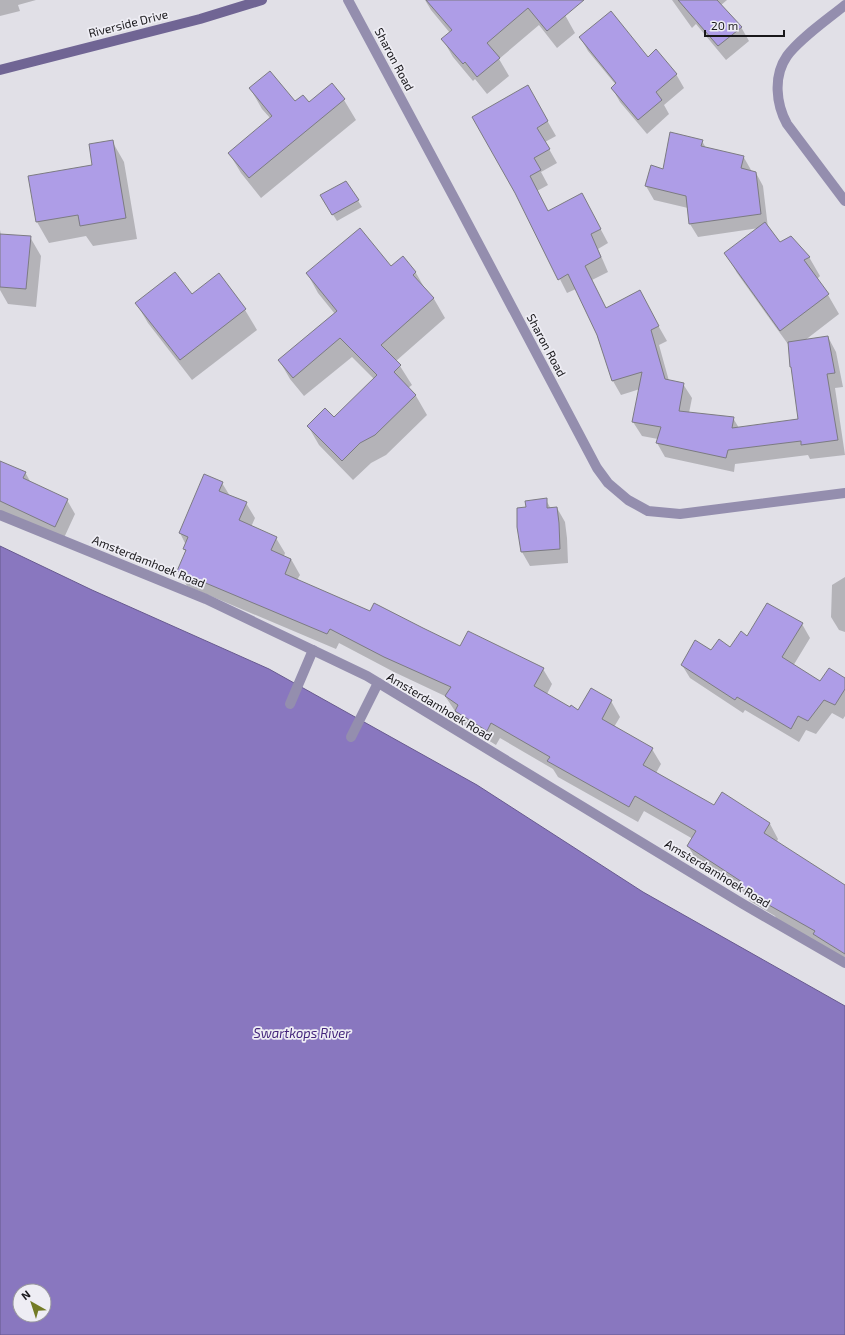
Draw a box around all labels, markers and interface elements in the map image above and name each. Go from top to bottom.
street label: Riverside Drive [87,6,169,40]
scale bar [705,12,784,38]
text: 20 m [711,18,738,32]
street label: Sharon Road [373,25,417,93]
street label: Sharon Road [525,311,569,379]
street label: Amsterdamhoek Road [91,532,207,590]
street label: Amsterdamhoek Road [385,669,495,743]
street label: Amsterdamhoek Road [663,836,773,910]
water label: Swartkops River [253,1025,351,1041]
north arrow [12,1283,52,1323]
text: N [18,1287,33,1302]

